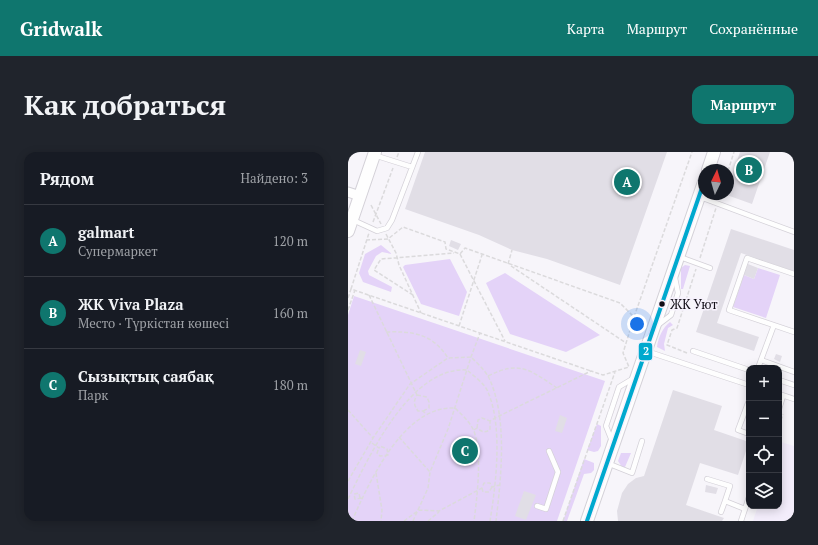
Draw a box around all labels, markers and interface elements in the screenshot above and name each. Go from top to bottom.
text: Gridwalk [20,16,102,41]
text: Карта [567,19,605,38]
text: Маршрут [627,19,687,38]
text: Сохранённые [709,19,798,38]
button: Маршрут [692,85,794,124]
text: Как добраться [24,86,226,123]
pin: B [736,155,762,185]
north arrow [698,164,734,200]
text: Рядом [40,167,94,190]
pin: A [614,167,640,197]
text: Найдено: 3 [241,169,308,187]
text: galmart [78,222,134,242]
text: A [48,232,58,250]
text: 120 m [273,232,308,250]
text: Супермаркет [78,242,158,260]
text: ЖК Viva Plaza [78,294,184,314]
place label: ЖК Уют [670,295,718,313]
marker: ЖК Уют [657,299,667,309]
text: B [49,304,57,322]
text: 160 m [273,304,308,322]
text: Место · Түркістан көшесі [78,314,229,332]
your location [627,314,647,334]
line badge: 2 [638,342,653,361]
text: 2 [643,344,649,358]
map controls [746,365,782,509]
button: + [746,365,782,401]
text: Сызықтық саябақ [78,366,214,386]
text: C [49,376,57,394]
text: 180 m [273,376,308,394]
text: Парк [78,386,108,404]
button: − [746,401,782,437]
pin: C [452,436,478,466]
button: locate [746,437,782,473]
button: layers [746,473,782,509]

